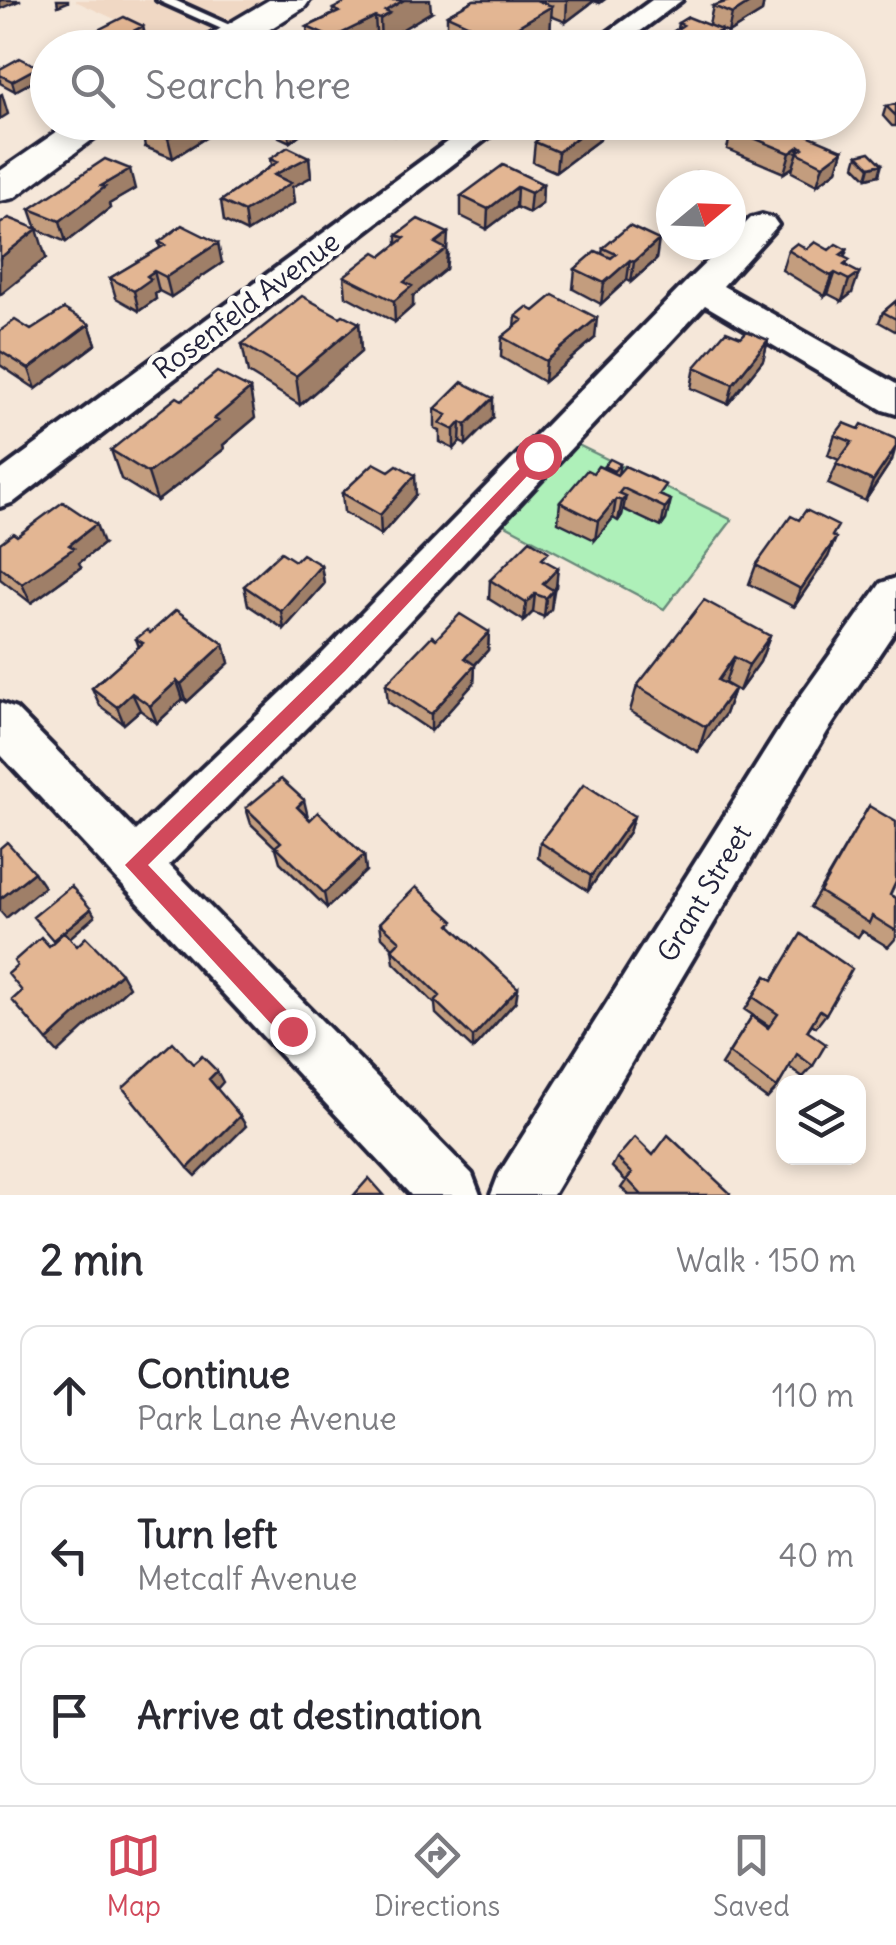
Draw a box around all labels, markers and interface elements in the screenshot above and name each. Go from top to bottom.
search box [30,30,866,140]
icon: search [65,58,120,113]
text: Search here [145,62,351,109]
north arrow [656,170,746,260]
street label: Rosenfeld Avenue [146,223,346,387]
route start [516,434,562,480]
street label: Grant Street [649,818,759,968]
route end [270,1009,316,1055]
map controls [776,1075,866,1165]
button: layers [776,1075,866,1165]
text: 2 min [40,1234,144,1286]
text: Walk · 150 m [676,1240,856,1281]
text: Continue [137,1351,290,1398]
icon: ahead [42,1368,97,1423]
text: 110 m [772,1375,854,1416]
text: Park Lane Avenue [137,1398,397,1439]
text: Turn left [137,1511,277,1558]
icon: left [42,1528,97,1583]
text: 40 m [779,1535,854,1576]
text: Metcalf Avenue [137,1558,358,1599]
icon: arrive [42,1688,97,1743]
text: Arrive at destination [137,1692,482,1739]
tab: Map [106,1828,161,1924]
tab: Directions [374,1828,500,1924]
tab: Saved [713,1828,790,1924]

